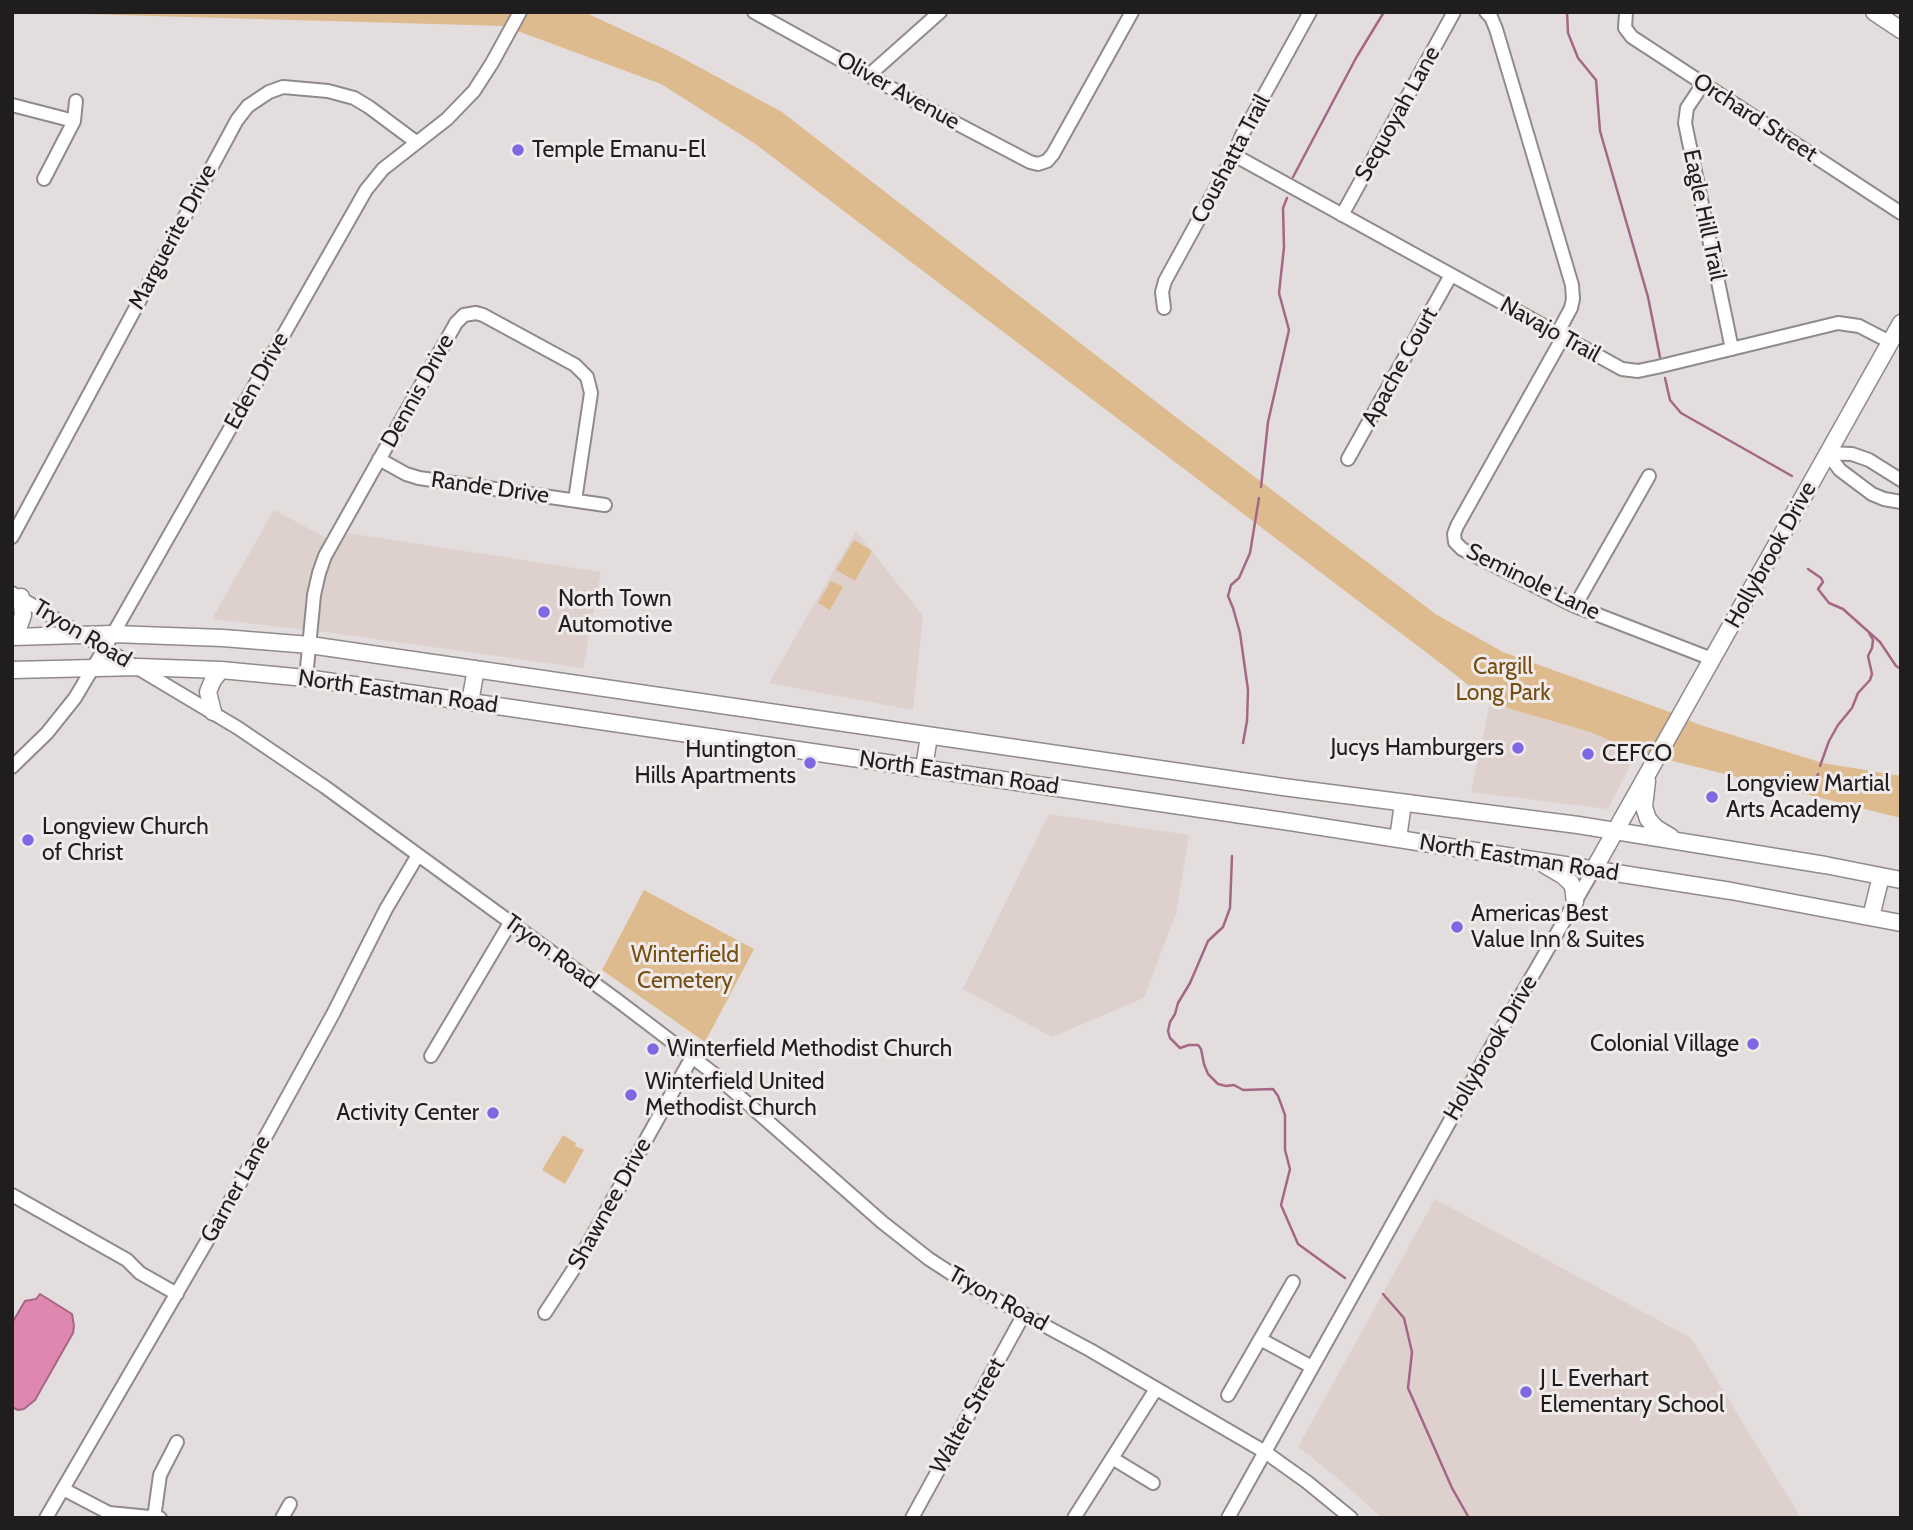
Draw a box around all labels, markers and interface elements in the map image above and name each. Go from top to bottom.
street label: Sequoyah Lane [1350,42,1446,186]
street label: Oliver Avenue [832,46,964,136]
street label: Orchard Street [1688,68,1822,168]
street label: Coushatta Trail [1186,90,1276,228]
place label: Temple Emanu-El [532,136,706,164]
marker: Temple Emanu-El [510,142,526,158]
street label: Eagle Hill Trail [1677,147,1731,283]
street label: Marguerite Drive [123,160,223,314]
street label: Navajo Trail [1495,291,1605,369]
street label: Apache Court [1356,303,1444,431]
street label: Eden Drive [219,328,295,434]
street label: Dennis Drive [376,330,460,452]
street label: Rande Drive [429,466,551,510]
street label: Hollybrook Drive [1719,477,1823,633]
street label: Seminole Lane [1462,538,1604,626]
place label: North Town Automotive [558,585,672,639]
street label: Tryon Road [28,594,136,674]
marker: North Town Automotive [536,604,552,620]
park label: Cargill Long Park [1456,653,1550,707]
street label: North Eastman Road [296,664,500,720]
place label: Jucys Hamburgers [1330,734,1504,762]
place label: Huntington Hills Apartments [635,736,796,790]
marker: Jucys Hamburgers [1510,740,1526,756]
place label: CEFCO [1602,740,1672,768]
street label: North Eastman Road [857,745,1061,801]
marker: CEFCO [1580,746,1596,762]
marker: Huntington Hills Apartments [802,755,818,771]
place label: Longview Martial Arts Academy [1726,770,1890,824]
marker: Longview Martial Arts Academy [1704,789,1720,805]
place label: Longview Church of Christ [42,813,209,867]
street label: North Eastman Road [1417,829,1621,887]
marker: Longview Church of Christ [20,832,36,848]
place label: Americas Best Value Inn & Suites [1471,900,1645,954]
street label: Tryon Road [499,909,603,995]
marker: Americas Best Value Inn & Suites [1449,919,1465,935]
park label: Winterfield Cemetery [631,941,739,995]
street label: Hollybrook Drive [1438,971,1544,1125]
place label: Colonial Village [1590,1030,1739,1058]
place label: Winterfield Methodist Church [667,1035,952,1063]
marker: Colonial Village [1745,1036,1761,1052]
marker: Winterfield Methodist Church [645,1041,661,1057]
place label: Winterfield United Methodist Church [645,1068,825,1122]
marker: Winterfield United Methodist Church [623,1087,639,1103]
place label: Activity Center [336,1099,479,1127]
marker: Activity Center [485,1105,501,1121]
street label: Garner Lane [195,1131,277,1247]
street label: Shawnee Drive [562,1133,658,1275]
street label: Tryon Road [943,1260,1053,1338]
street label: Walter Street [925,1353,1011,1479]
place label: J L Everhart Elementary School [1540,1365,1724,1419]
marker: J L Everhart Elementary School [1518,1384,1534,1400]

